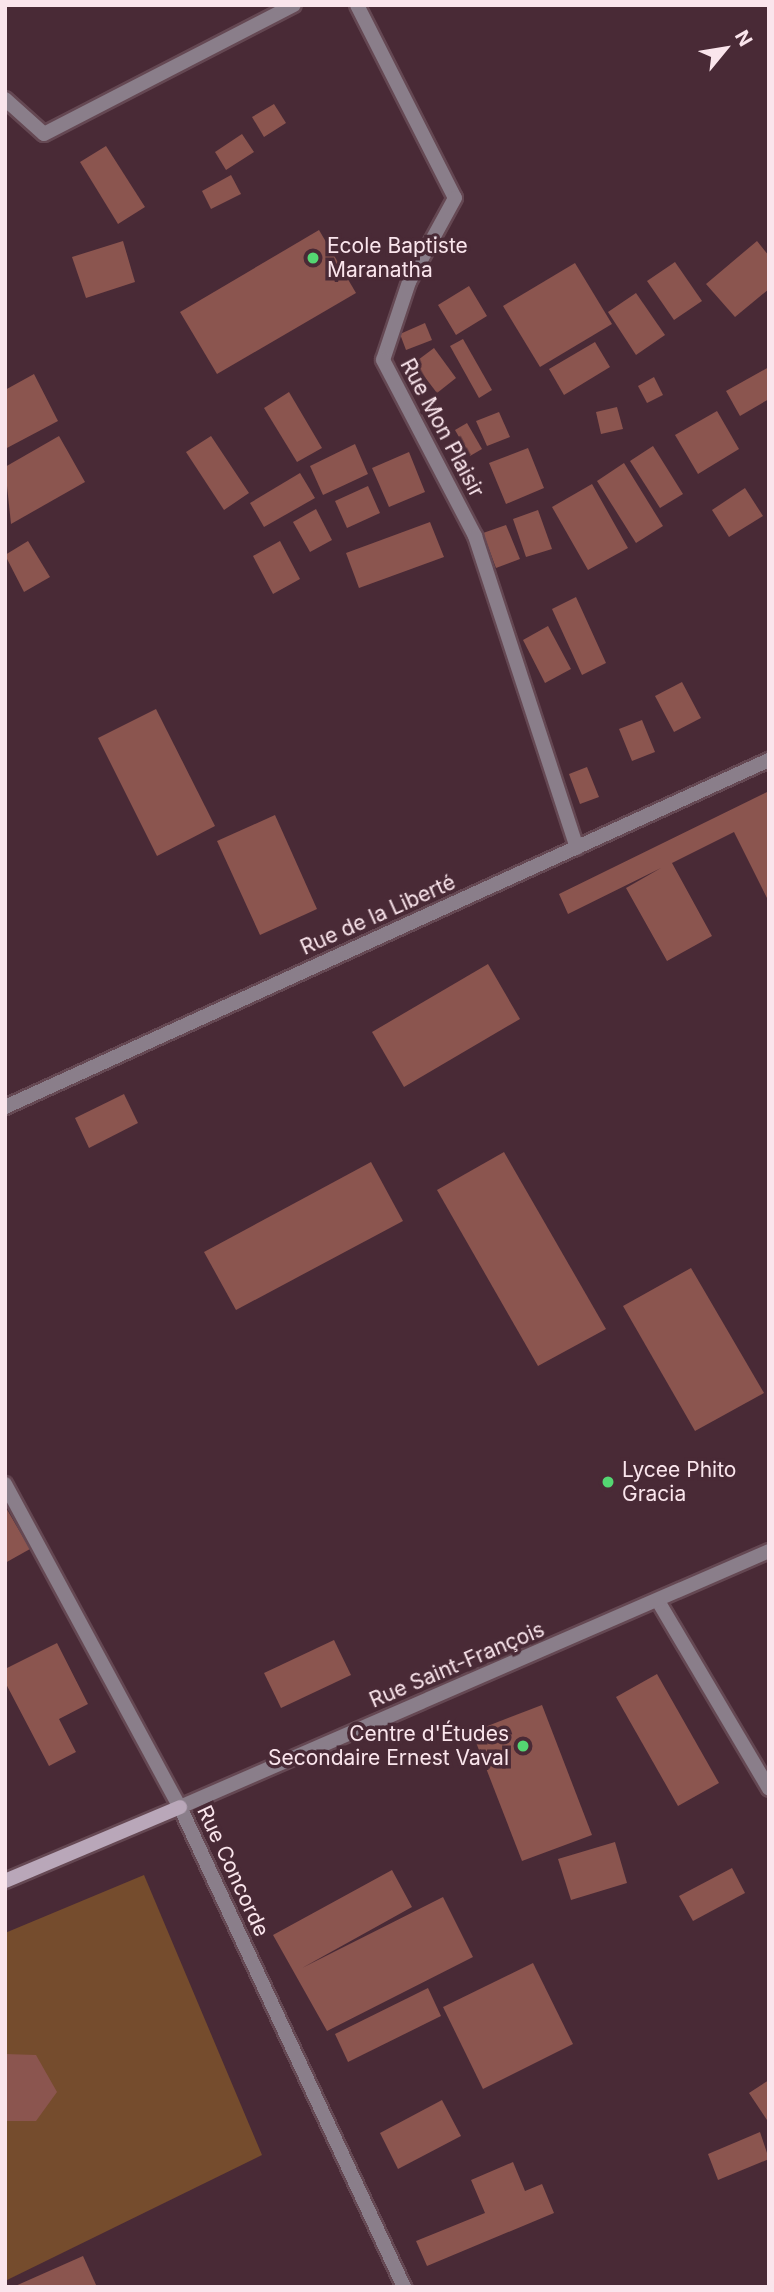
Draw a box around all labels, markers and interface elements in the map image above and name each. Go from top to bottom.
north arrow [690,14,760,84]
text: N [730,26,757,50]
place label: Ecole Baptiste Maranatha [327,233,468,283]
marker: Ecole Baptiste Maranatha [305,250,321,266]
street label: Rue Mon Plaisir [395,354,489,502]
street label: Rue de la Liberté [297,870,459,960]
place label: Lycee Phito Gracia [622,1457,736,1507]
marker: Lycee Phito Gracia [600,1474,616,1490]
street label: Rue Saint-François [366,1617,548,1713]
place label: Centre d'Études Secondaire Ernest Vaval [268,1721,509,1771]
marker: Centre d'Études Secondaire Ernest Vaval [515,1738,531,1754]
street label: Rue Concorde [192,1801,274,1941]

